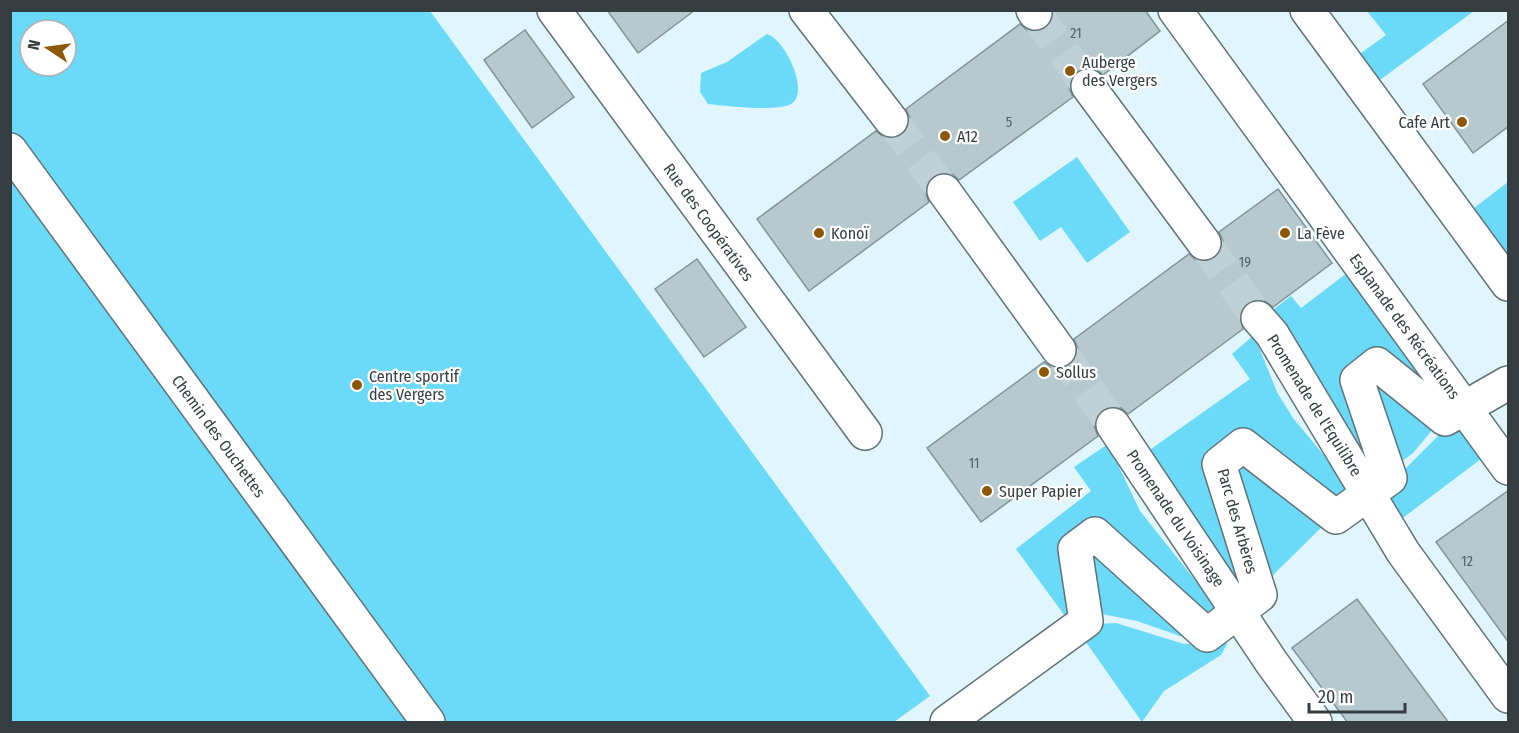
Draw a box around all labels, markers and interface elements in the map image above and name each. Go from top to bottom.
north arrow [18,18,78,78]
house number: 21 [1070,25,1082,42]
text: N [24,38,44,52]
place label: Auberge des Vergers [1082,53,1158,90]
marker: Auberge des Vergers [1063,64,1077,78]
place label: Cafe Art [1399,113,1451,132]
house number: 5 [1006,114,1012,131]
marker: Cafe Art [1455,115,1469,129]
place label: A12 [957,127,978,146]
marker: A12 [938,129,952,143]
street label: Rue des Coopératives [660,160,758,285]
place label: Konoï [831,224,870,243]
place label: La Fève [1297,224,1345,243]
marker: Konoï [812,226,826,240]
marker: La Fève [1278,226,1292,240]
street label: Esplanade des Récréations [1345,250,1464,403]
house number: 19 [1239,254,1251,271]
street label: Promenade de l'Equilibre [1263,331,1366,480]
place label: Sollus [1056,363,1096,382]
marker: Sollus [1037,365,1051,379]
place label: Centre sportif des Vergers [369,367,460,404]
street label: Chemin des Ouchettes [168,371,269,501]
marker: Centre sportif des Vergers [350,378,364,392]
street label: Promenade du Voisinage [1123,446,1229,591]
house number: 11 [969,455,979,472]
street label: Parc des Arbères [1213,466,1262,576]
place label: Super Papier [999,482,1083,501]
marker: Super Papier [980,484,994,498]
house number: 12 [1461,553,1473,570]
scale bar [1309,676,1405,714]
text: 20 m [1318,686,1353,708]

